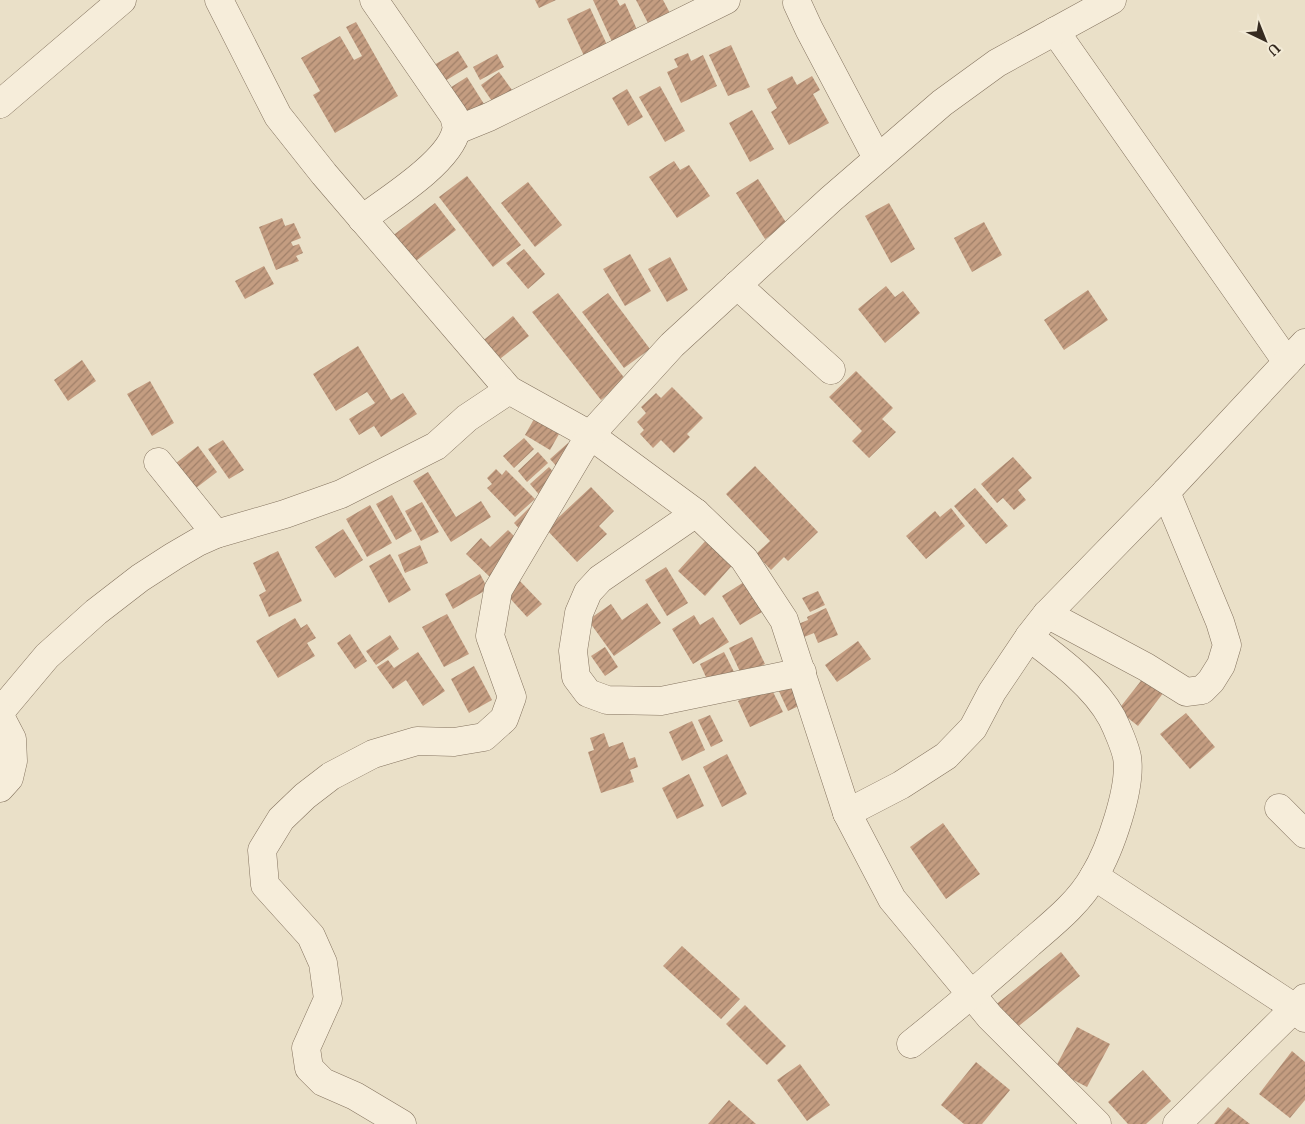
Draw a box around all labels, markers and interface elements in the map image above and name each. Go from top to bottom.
north arrow [1240,15,1290,65]
text: U [1263,39,1284,60]

